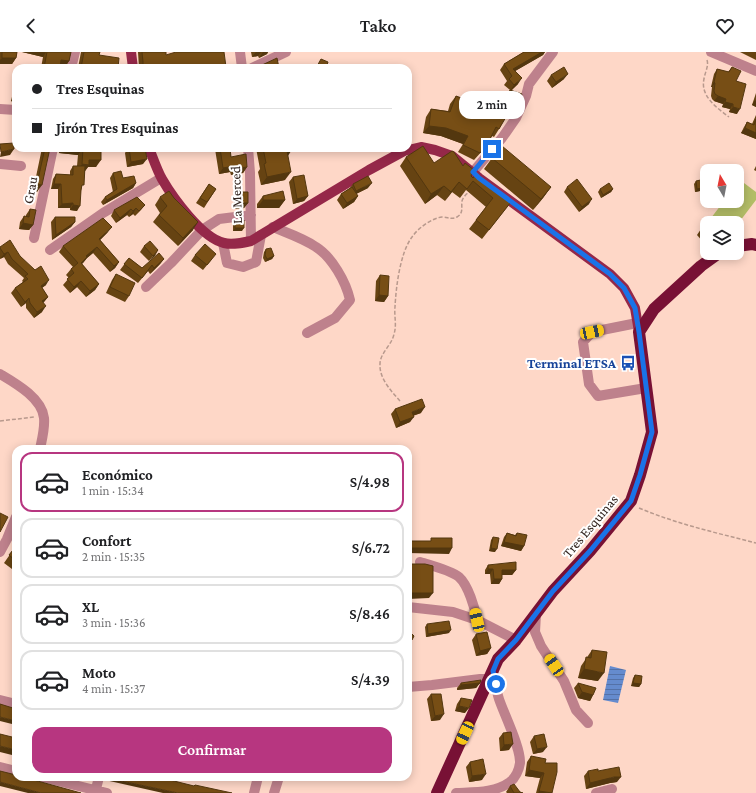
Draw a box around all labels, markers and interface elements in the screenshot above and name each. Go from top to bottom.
icon: back [20,15,42,37]
icon: heart [714,15,736,37]
text: Tako [360,16,396,36]
text: Tres Esquinas [56,81,144,97]
callout: 2 min [459,91,525,119]
text: 2 min [477,97,507,112]
text: Jirón Tres Esquinas [56,120,178,136]
route end [483,140,501,158]
north arrow [700,164,744,208]
map controls [700,164,744,260]
street label: La Merced [227,165,245,224]
street label: Grau [20,174,41,205]
button: layers [700,216,744,260]
car [579,324,605,340]
bus stop icon: Terminal ETSA [619,354,637,372]
place label: Terminal ETSA [527,355,617,371]
icon: car [34,464,70,500]
text: Económico [82,467,153,483]
text: S/4.98 [350,474,390,490]
text: 1 min · 15:34 [82,483,144,498]
street label: Tres Esquinas [559,491,621,561]
icon: car [34,530,70,566]
text: Confort [82,533,131,549]
text: S/6.72 [352,540,390,556]
text: 2 min · 15:35 [82,549,145,564]
icon: car [34,596,70,632]
text: XL [82,599,99,615]
text: S/8.46 [349,606,390,622]
car [468,607,486,633]
text: 3 min · 15:36 [82,615,146,630]
car [542,652,566,678]
icon: car [34,662,70,698]
text: Moto [82,665,116,681]
text: S/4.39 [351,672,390,688]
route start [487,675,505,693]
text: 4 min · 15:37 [82,681,145,696]
car [454,720,476,746]
button: Confirmar [32,727,392,773]

